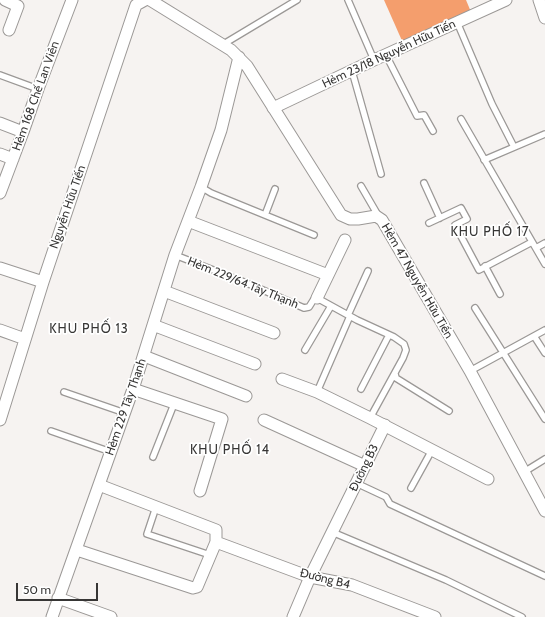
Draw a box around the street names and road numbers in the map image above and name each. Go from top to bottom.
street label: Hẻm 23/18 Nguyễn Hữu Tiến [320,17,458,91]
street label: Hẻm 168 Chế Lan Viên [9,39,63,153]
street label: Nguyễn Hữu Tiến [47,163,89,251]
street label: Hẻm 47 Nguyễn Hữu Tiến [378,221,456,341]
street label: Hẻm 229/64 Tây Thạnh [185,254,301,312]
street label: Hẻm 229 Tây Thạnh [103,357,149,457]
street label: Đường B3 [346,442,382,494]
street label: Đường B4 [298,566,352,592]

